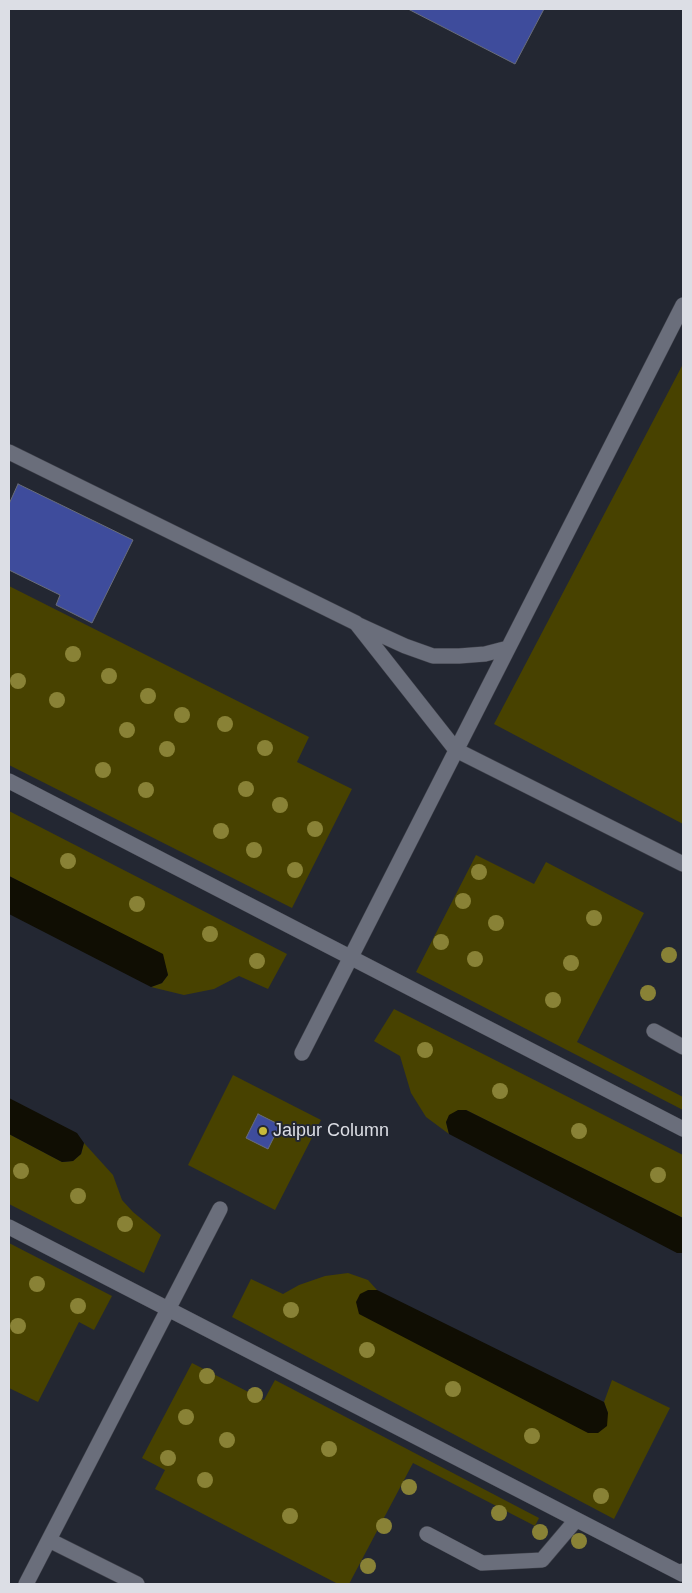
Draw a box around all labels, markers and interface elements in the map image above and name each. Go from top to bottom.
place label: Jaipur Column [273,1120,389,1142]
marker: Jaipur Column [257,1125,269,1137]

